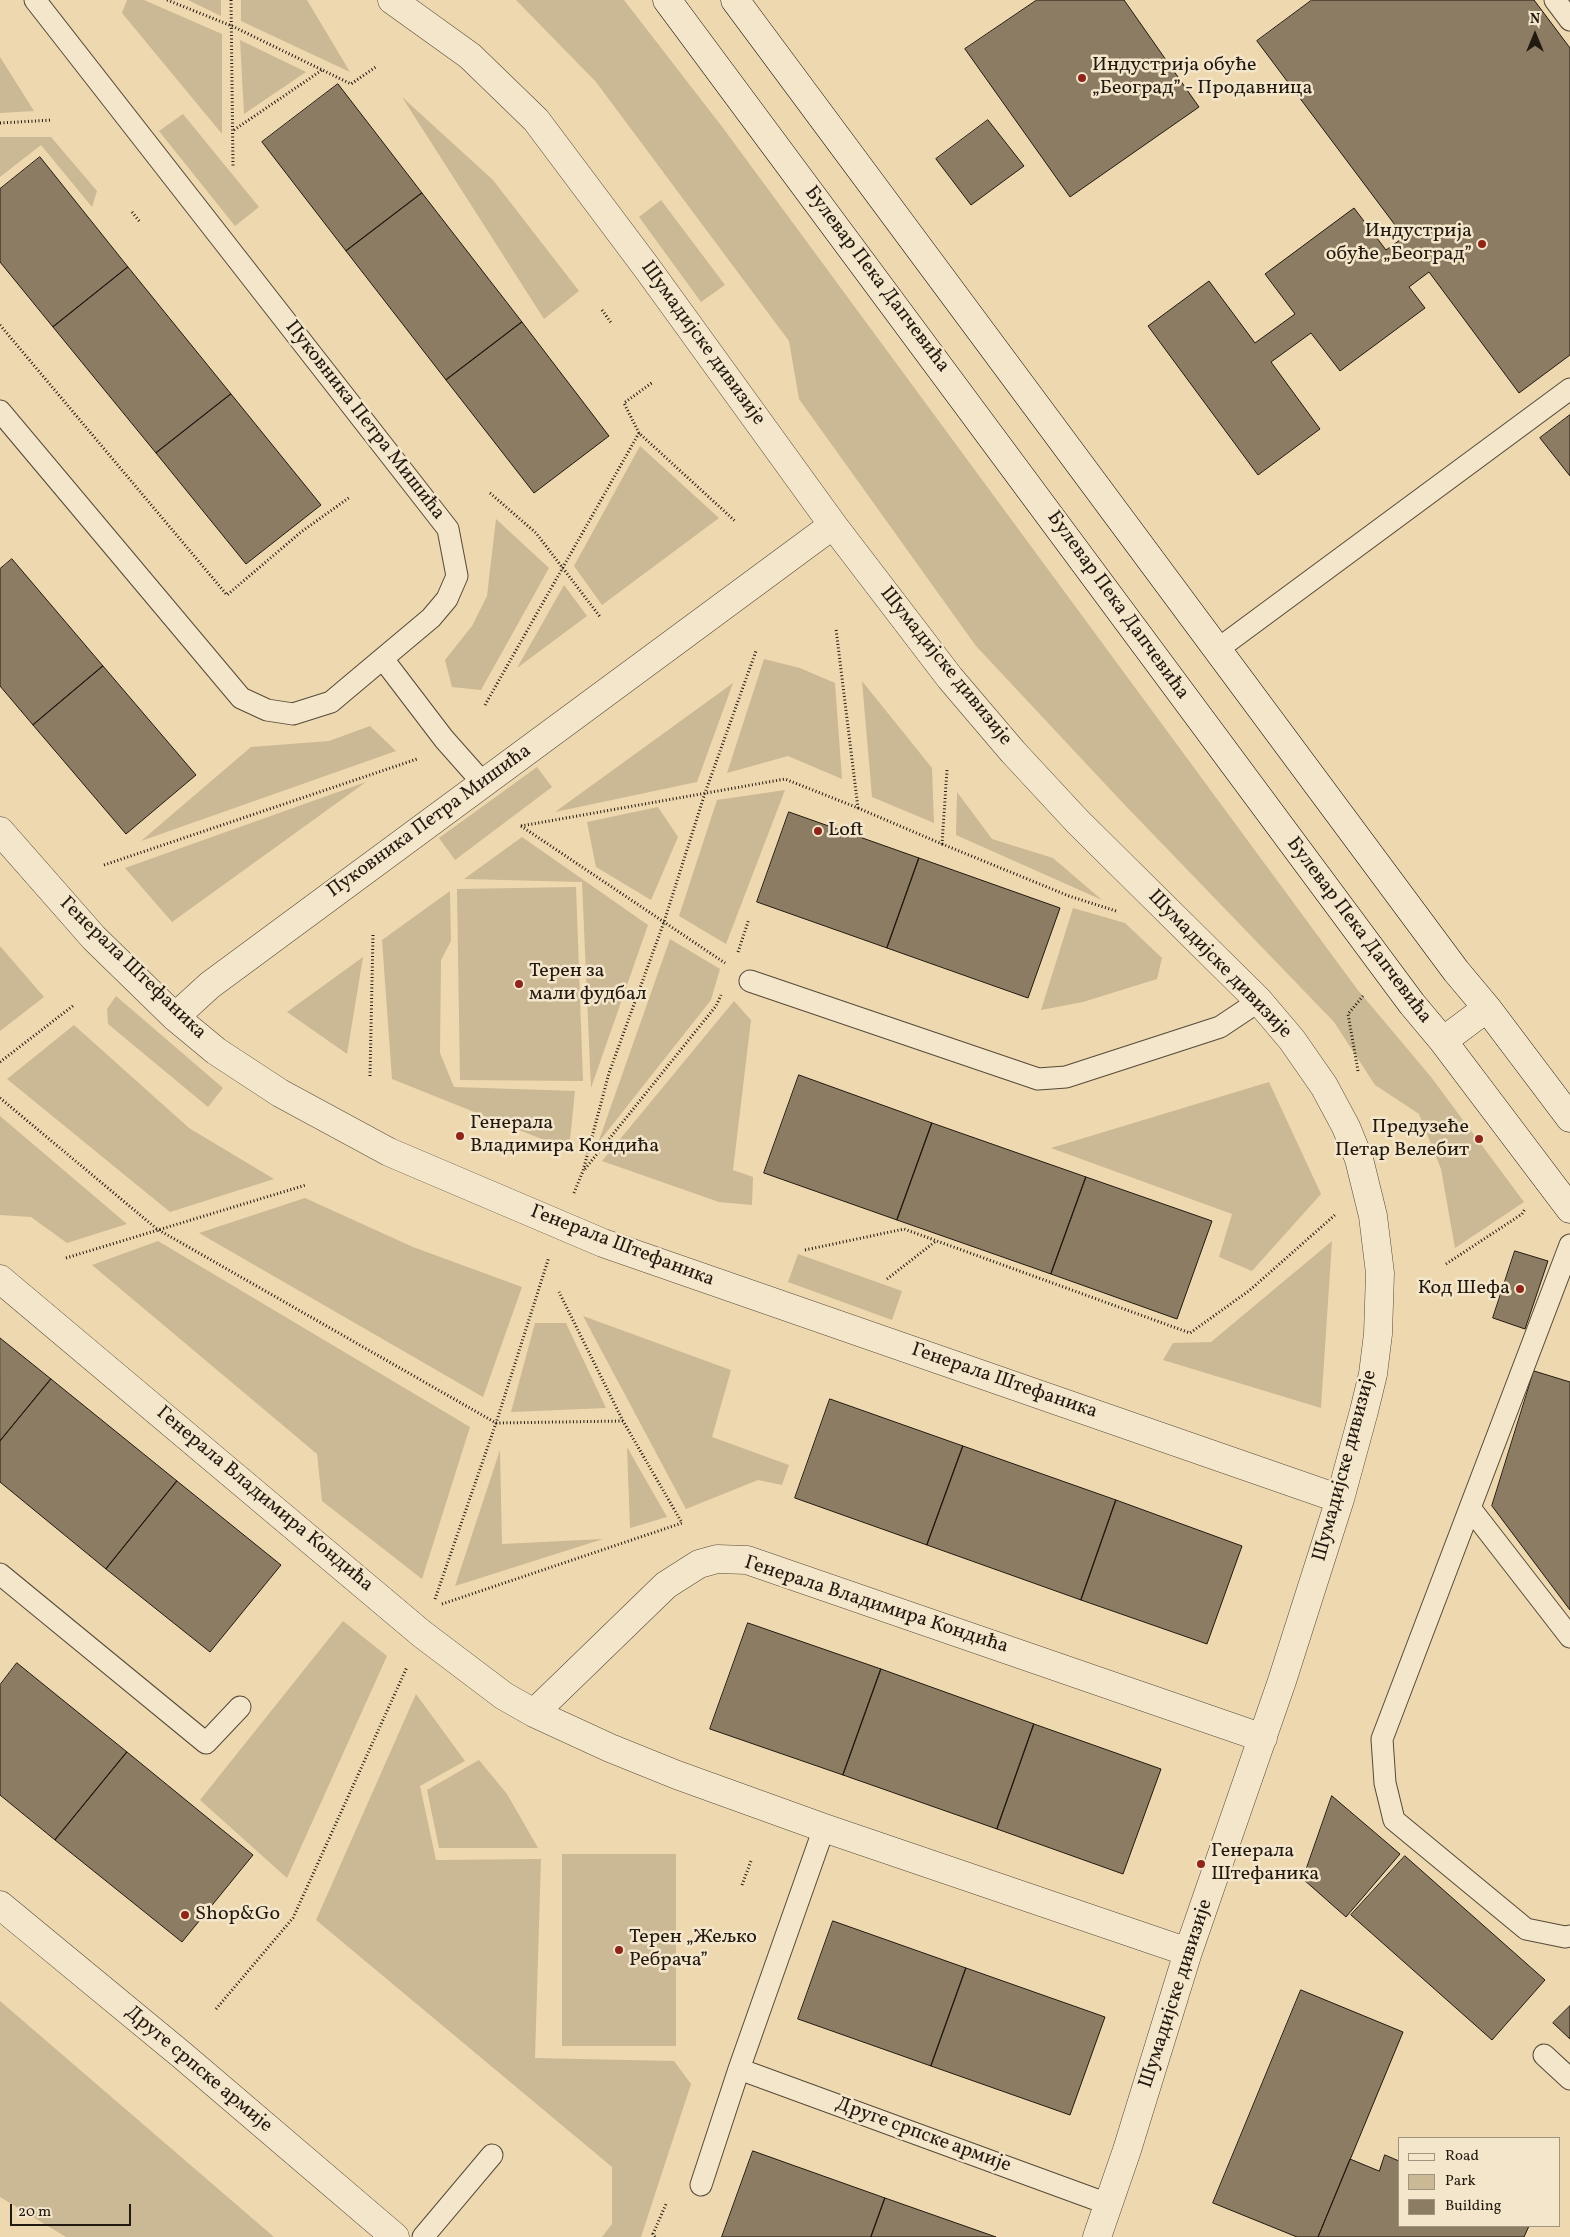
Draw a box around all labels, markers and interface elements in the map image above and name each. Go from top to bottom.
north arrow [1510,10,1560,60]
text: N [1530,10,1540,29]
place label: Индустрија обуће „Београд” - Продавница [1092,54,1312,101]
marker: Индустрија обуће „Београд” - Продавница [1076,72,1088,84]
street label: Булевар Пека Дапчевића [798,182,954,378]
place label: Индустрија обуће „Београд” [1326,220,1472,267]
marker: Индустрија обуће „Београд” [1476,238,1488,250]
street label: Шумадијске дивизије [634,257,770,431]
street label: Пуковника Петра Мишића [279,317,449,525]
street label: Булевар Пека Дапчевића [1040,507,1194,705]
street label: Шумадијске дивизије [874,583,1016,751]
street label: Пуковника Петра Мишића [323,740,537,904]
place label: Loft [828,819,864,843]
marker: Loft [812,825,824,837]
street label: Булевар Пека Дапчевића [1280,833,1436,1029]
street label: Шумадијске дивизије [1142,886,1296,1044]
street label: Генерала Штефаника [53,892,211,1046]
place label: Терен за мали фудбал [529,960,647,1007]
marker: Терен за мали фудбал [513,978,525,990]
place label: Генерала Владимира Кондића [470,1112,659,1159]
place label: Предузеће Петар Велебит [1335,1116,1469,1163]
marker: Генерала Владимира Кондића [454,1130,466,1142]
marker: Предузеће Петар Велебит [1473,1133,1485,1145]
street label: Генерала Штефаника [526,1201,718,1293]
place label: Код Шефа [1418,1277,1510,1301]
marker: Код Шефа [1514,1283,1526,1295]
street label: Генерала Штефаника [908,1339,1100,1425]
street label: Шумадијске дивизије [1309,1368,1383,1564]
street label: Генерала Владимира Кондића [150,1402,378,1598]
street label: Генерала Владимира Кондића [741,1552,1011,1660]
place label: Генерала Штефаника [1211,1840,1319,1887]
marker: Генерала Штефаника [1195,1858,1207,1870]
street label: Шумадијске дивизије [1135,1896,1219,2092]
place label: Shop&Go [195,1903,280,1927]
marker: Shop&Go [179,1909,191,1921]
place label: Терен „Жељко Ребрача” [629,1926,757,1973]
marker: Терен „Жељко Ребрача” [613,1944,625,1956]
street label: Друге српске армије [119,2001,277,2139]
street label: Друге српске армије [832,2093,1014,2179]
legend [1398,2137,1560,2227]
text: Road [1445,2146,1479,2167]
text: Park [1445,2171,1476,2192]
scale bar [12,2194,134,2226]
text: Building [1445,2196,1501,2217]
text: 20 m [18,2202,51,2223]

